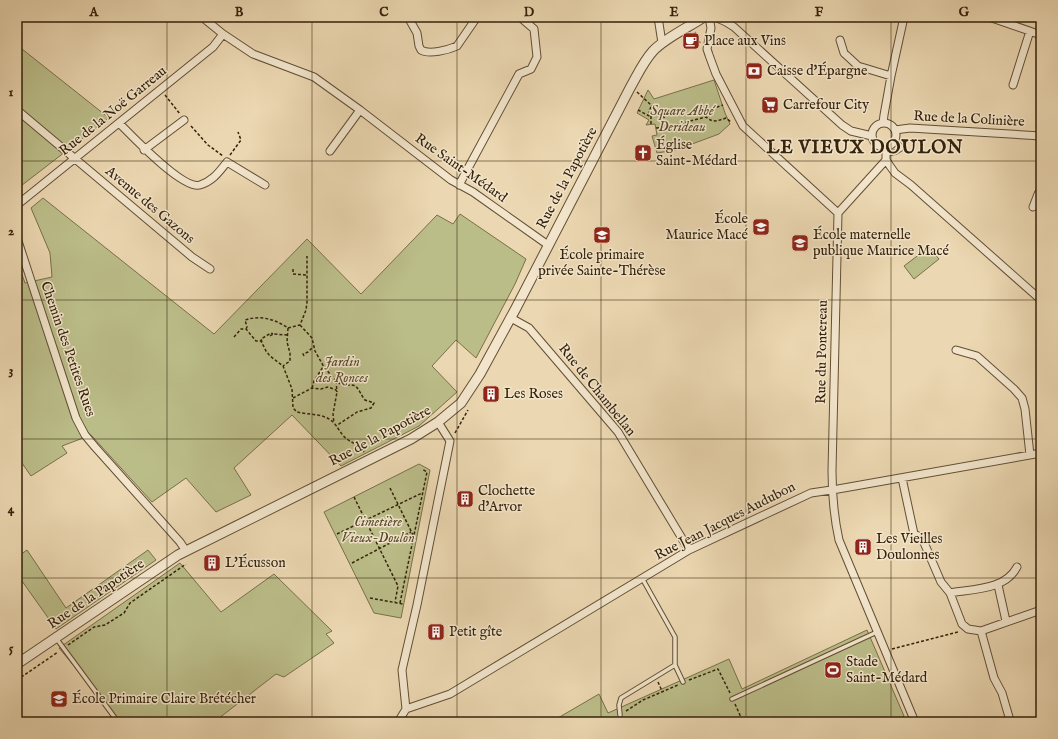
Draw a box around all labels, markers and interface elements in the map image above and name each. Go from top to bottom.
text: A [89,4,100,21]
text: B [235,4,244,21]
text: C [379,4,389,21]
text: D [524,4,535,21]
text: E [669,4,679,21]
text: F [815,4,824,21]
text: G [959,4,970,21]
cafe icon: Place aux Vins [681,31,701,51]
place label: Place aux Vins [704,32,786,50]
bank icon: Caisse d'Épargne [744,61,764,81]
place label: Caisse d'Épargne [767,61,868,80]
street label: Rue de la Noë Garreau [56,62,170,160]
text: 1 [9,84,14,101]
supermarket icon: Carrefour City [760,95,780,115]
place label: Carrefour City [783,96,869,114]
park label: Square Abbé Derideau [650,102,716,136]
street label: Rue de la Colinière [913,107,1026,131]
street label: Rue de la Papotière [533,123,602,232]
street label: Rue Saint-Médard [411,129,511,207]
place label: Église Saint-Médard [656,135,738,170]
district label: LE VIEUX DOULON [766,137,964,160]
church icon: Église Saint-Médard [633,143,653,163]
street label: Avenue des Gazons [101,162,198,248]
place label: École Maurice Macé [666,209,749,244]
school or university icon: École Maurice Macé [751,217,771,237]
text: 2 [8,223,14,240]
school or university icon: École primaire privée Sainte-Thérèse [592,225,612,245]
place label: École maternelle publique Maurice Macé [813,225,949,260]
school or university icon: École maternelle publique Maurice Macé [790,233,810,253]
place label: École primaire privée Sainte-Thérèse [538,245,666,280]
street label: Chemin des Petites Rues [36,279,100,419]
street label: Rue du Pontereau [812,300,832,404]
street label: Rue de Chambellan [554,340,640,440]
park label: Jardin des Ronces [315,353,369,387]
text: 3 [9,362,14,379]
building icon: Les Roses [481,384,501,404]
place label: Les Roses [504,385,563,403]
street label: Rue de la Papotière [326,401,435,470]
street label: Rue Jean Jacques Audubon [652,477,799,564]
place label: Clochette d'Arvor [478,482,536,516]
building icon: Clochette d'Arvor [455,489,475,509]
text: 4 [8,501,15,518]
park label: Cimetière Vieux-Doulon [341,513,415,547]
place label: Les Vieilles Doulonnes [876,530,943,564]
building icon: Les Vieilles Doulonnes [853,537,873,557]
building icon: L'Écusson [202,553,222,573]
place label: L'Écusson [225,553,286,572]
street label: Rue de la Papotière [44,555,148,633]
building icon: Petit gîte [426,622,446,642]
place label: Petit gîte [449,623,503,641]
text: 5 [9,640,14,657]
place label: Stade Saint-Médard [846,653,928,687]
sports icon: Stade Saint-Médard [823,660,843,680]
school or university icon: École Primaire Claire Brétécher [49,689,69,709]
place label: École Primaire Claire Brétécher [72,689,256,708]

